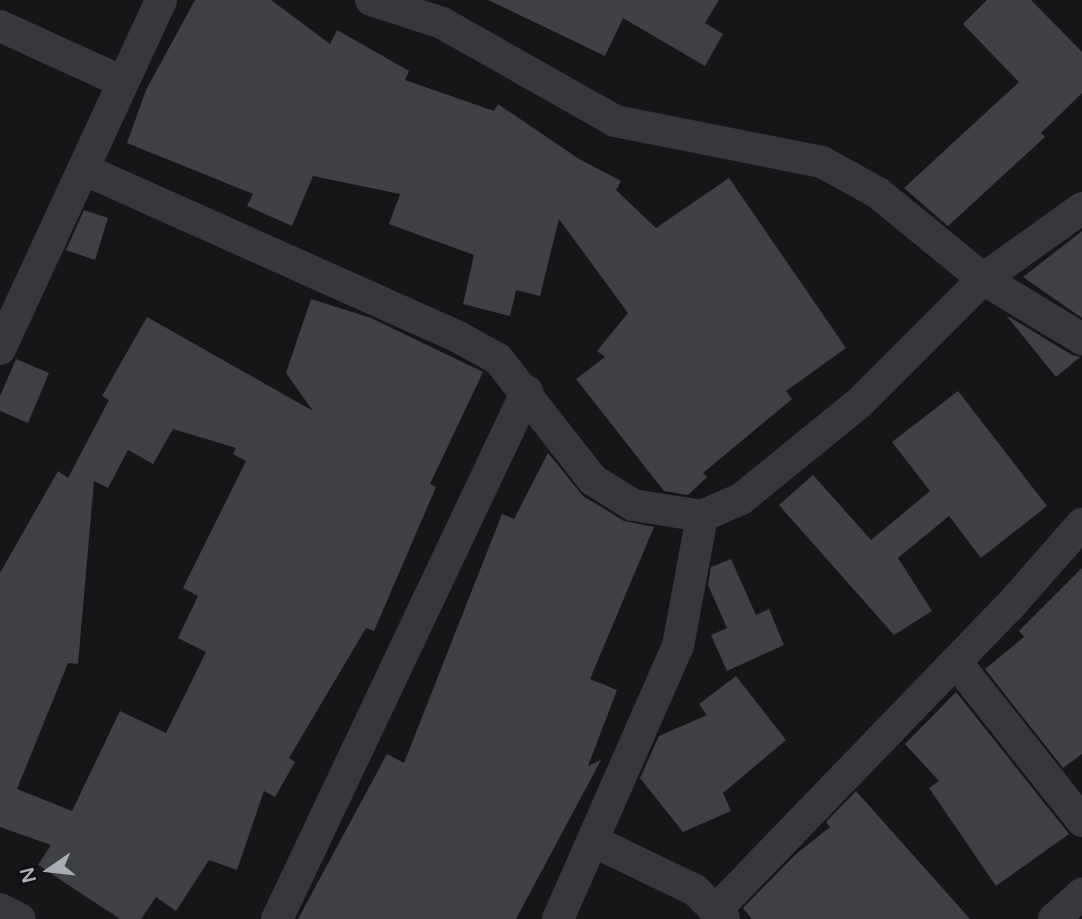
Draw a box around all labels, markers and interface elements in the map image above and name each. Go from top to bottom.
north arrow [14,835,84,905]
text: N [16,865,41,885]

